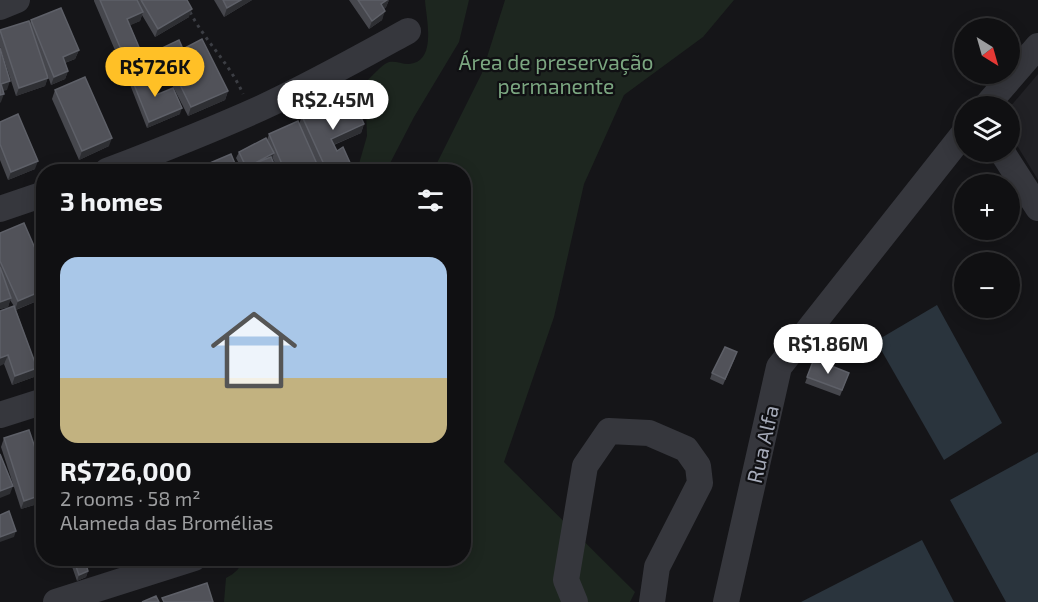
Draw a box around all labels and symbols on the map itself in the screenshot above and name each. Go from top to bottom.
north arrow [954,18,1020,84]
pin: R$726K [106,47,204,98]
park label: Área de preservação permanente [459,49,653,98]
pin: R$2.45M [278,80,388,131]
pin: R$1.86M [773,324,883,375]
street label: Rua Alfa [741,403,783,485]

